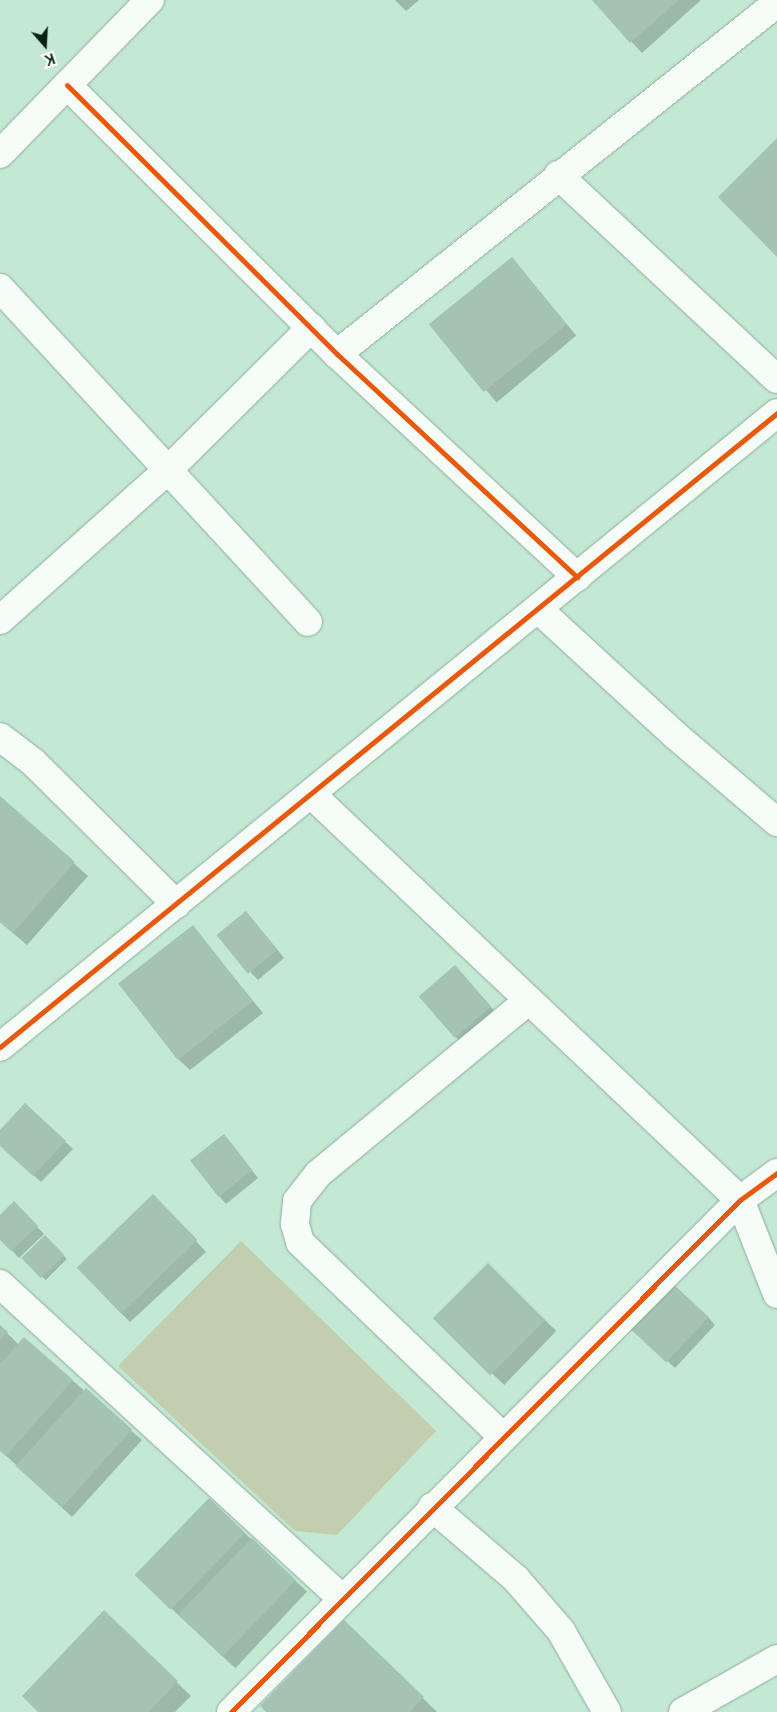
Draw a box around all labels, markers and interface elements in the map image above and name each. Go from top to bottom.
north arrow [20,20,70,70]
text: K [43,50,57,68]

